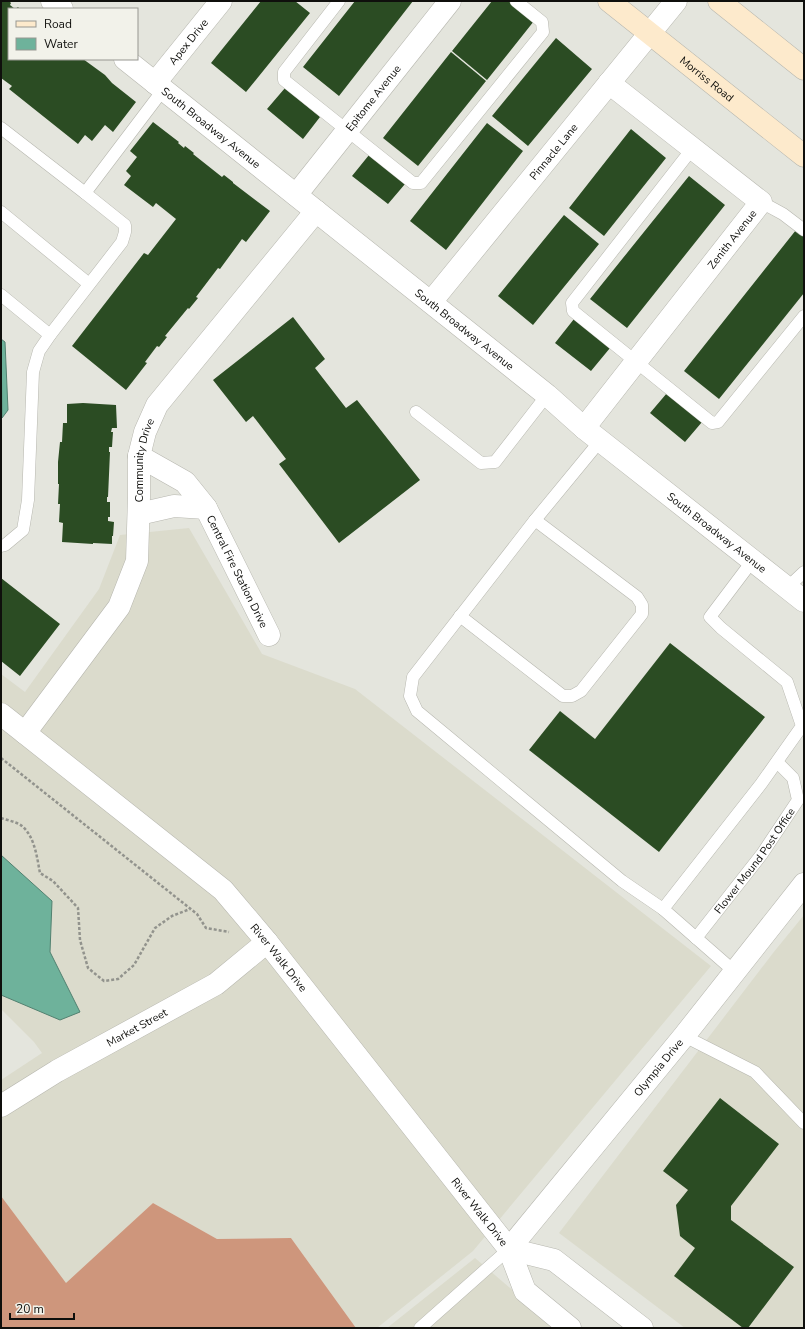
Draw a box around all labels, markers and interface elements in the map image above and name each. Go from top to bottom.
legend [8,8,138,60]
text: Road [44,16,72,32]
street label: Apex Drive [166,16,212,68]
text: Water [44,36,78,52]
street label: Morriss Road [676,53,737,105]
street label: Epitome Avenue [342,62,405,135]
street label: South Broadway Avenue [158,84,263,172]
street label: Pinnacle Lane [526,120,581,183]
street label: Zenith Avenue [704,207,760,272]
street label: South Broadway Avenue [412,286,517,374]
street label: Community Drive [132,416,158,503]
street label: South Broadway Avenue [664,489,769,577]
street label: Central Fire Station Drive [203,513,271,631]
street label: Flower Mound Post Office [711,805,799,917]
street label: River Walk Drive [247,921,310,995]
street label: Market Street [104,1005,170,1050]
street label: Olympia Drive [630,1036,687,1100]
street label: River Walk Drive [448,1175,511,1250]
scale bar [10,1295,74,1321]
text: 20 m [16,1301,44,1317]

